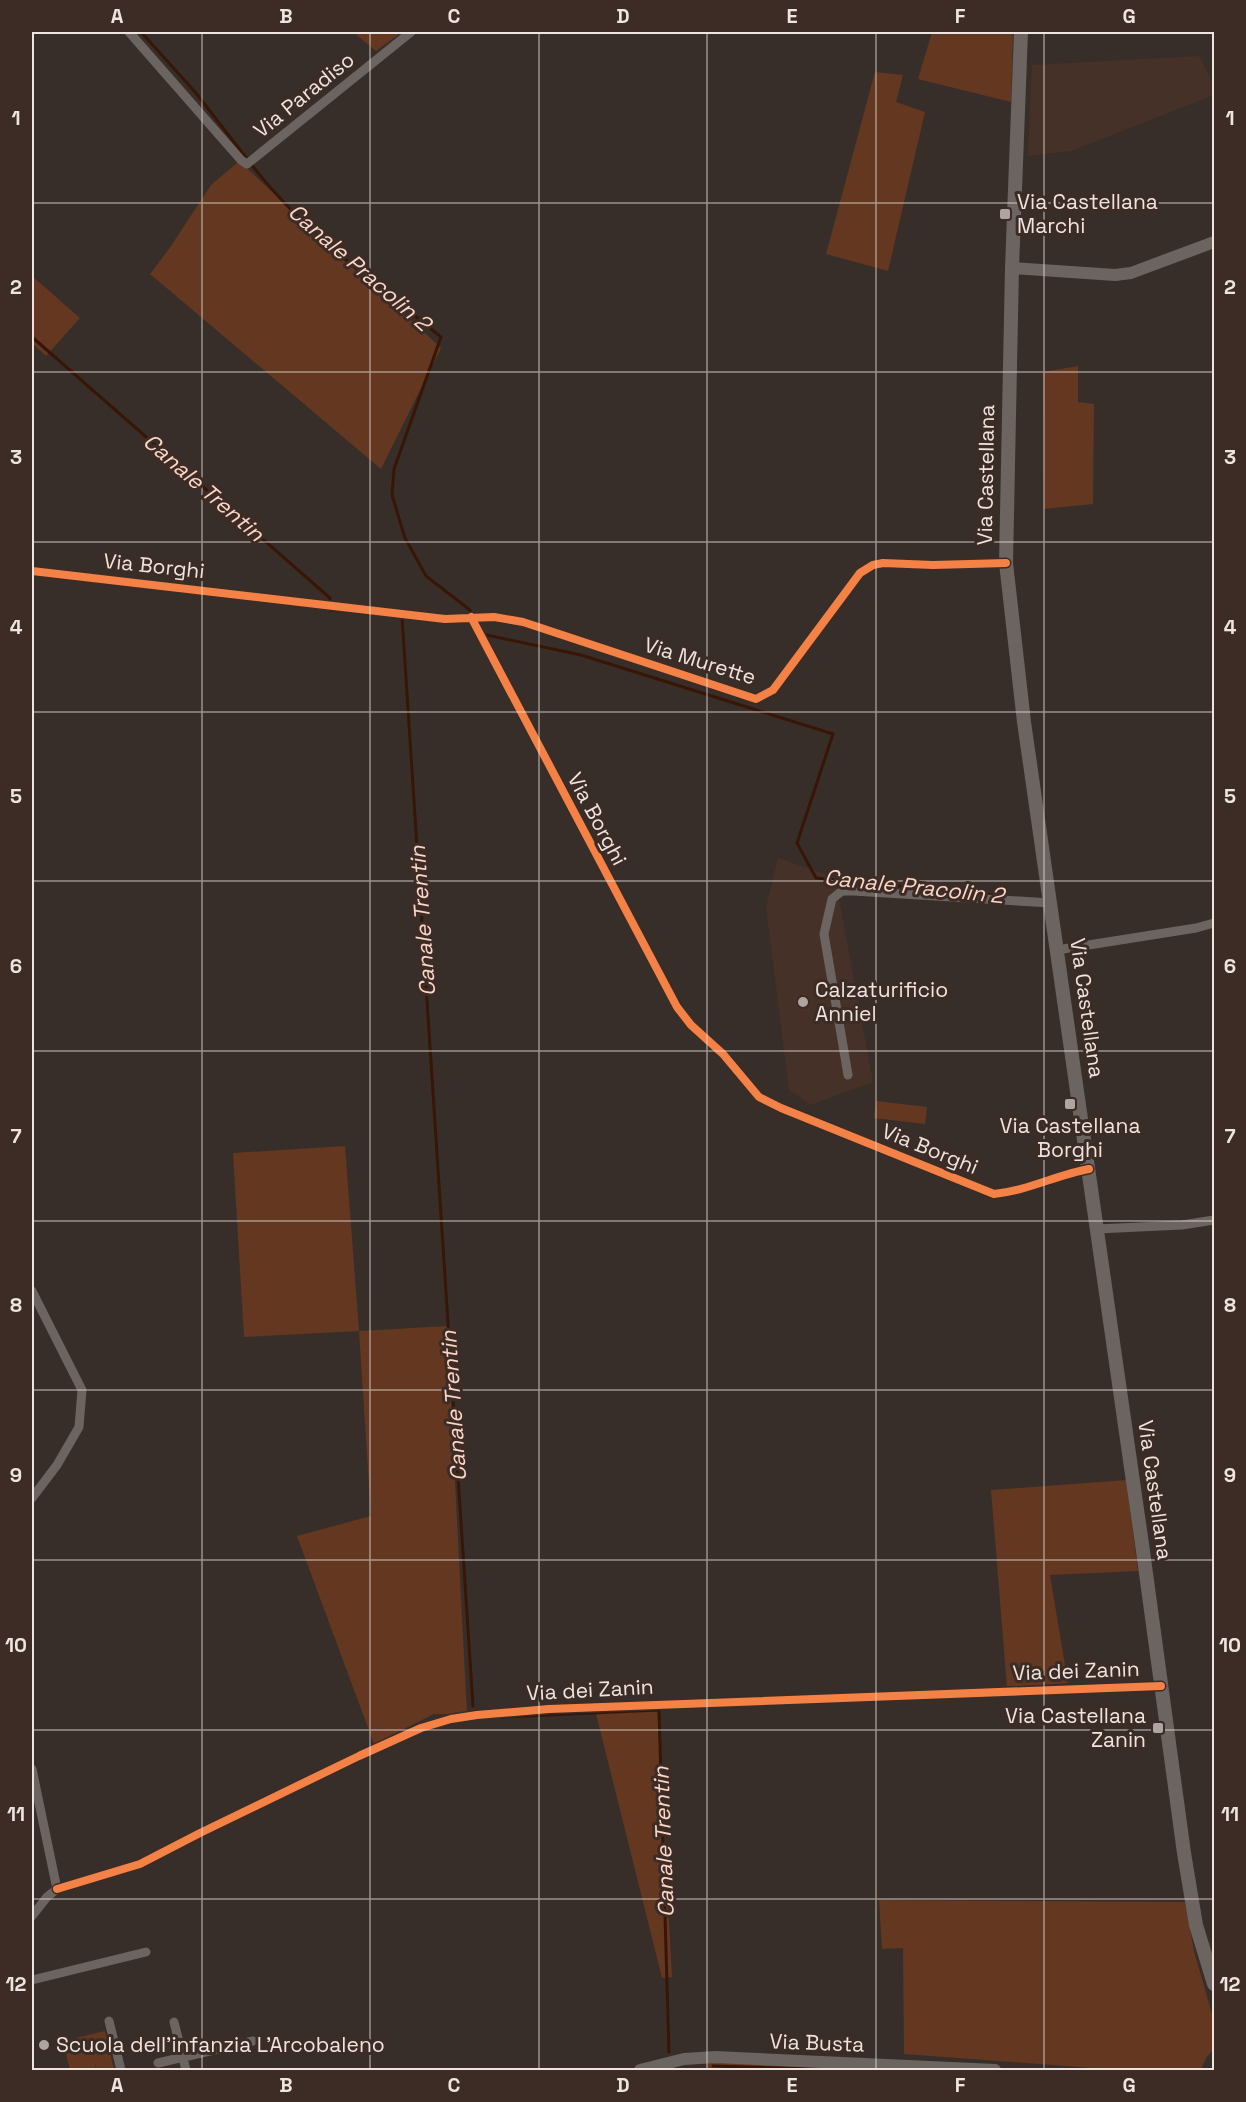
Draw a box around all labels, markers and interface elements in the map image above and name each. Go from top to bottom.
text: A [111,3,124,29]
text: B [279,3,293,29]
text: C [448,3,461,29]
text: D [616,3,630,29]
text: E [786,3,798,29]
text: F [955,3,966,29]
text: G [1122,3,1136,29]
street label: Via Paradiso [248,46,360,144]
text: 1 [11,105,21,131]
text: 1 [1225,105,1235,131]
place label: Via Castellana Marchi [1017,188,1158,239]
water label: Canale Pracolin 2 [283,197,439,339]
marker: Via Castellana Marchi [998,207,1012,221]
text: 2 [10,274,22,300]
text: 2 [1224,274,1236,300]
street label: Via Castellana [971,404,1000,546]
water label: Canale Trentin [138,427,270,547]
text: 3 [10,444,22,470]
text: 3 [1224,444,1236,470]
street label: Via Borghi [102,547,206,584]
text: 4 [10,614,23,640]
text: 4 [1224,614,1237,640]
street label: Via Murette [641,631,759,690]
street label: Via Borghi [562,768,633,870]
text: 5 [10,783,22,809]
text: 5 [1224,783,1236,809]
water label: Canale Trentin [403,844,441,997]
water label: Canale Pracolin 2 [823,863,1008,910]
street label: Via Castellana [1064,936,1111,1080]
text: 6 [10,953,22,979]
text: 6 [1224,953,1236,979]
place label: Calzaturificio Anniel [815,976,948,1027]
marker: Calzaturificio Anniel [796,995,810,1009]
marker: Via Castellana Borghi [1063,1097,1077,1111]
place label: Via Castellana Borghi [1000,1112,1140,1163]
street label: Via Borghi [878,1117,982,1180]
text: 7 [10,1123,22,1149]
text: 7 [1224,1123,1236,1149]
text: 8 [10,1292,22,1318]
text: 8 [1224,1292,1236,1318]
water label: Canale Trentin [434,1329,472,1482]
street label: Via Castellana [1132,1418,1179,1562]
text: 9 [10,1462,22,1488]
text: 9 [1224,1462,1236,1488]
text: 10 [5,1632,27,1658]
text: 10 [1219,1632,1241,1658]
street label: Via dei Zanin [1012,1655,1140,1686]
street label: Via dei Zanin [526,1673,654,1706]
place label: Via Castellana Zanin [1005,1702,1146,1753]
marker: Via Castellana Zanin [1151,1721,1165,1735]
water label: Canale Trentin [646,1766,680,1918]
text: 11 [7,1801,25,1827]
text: 11 [1221,1801,1239,1827]
text: 12 [6,1971,27,1997]
text: 12 [1220,1971,1241,1997]
street label: Via Busta [769,2027,865,2058]
place label: Scuola dell'infanzia L'Arcobaleno [56,2031,385,2058]
marker: Scuola dell'infanzia L'Arcobaleno [37,2038,51,2052]
text: A [111,2072,124,2098]
text: B [279,2072,293,2098]
text: C [448,2072,461,2098]
text: D [616,2072,630,2098]
text: E [786,2072,798,2098]
text: F [955,2072,966,2098]
text: G [1122,2072,1136,2098]

